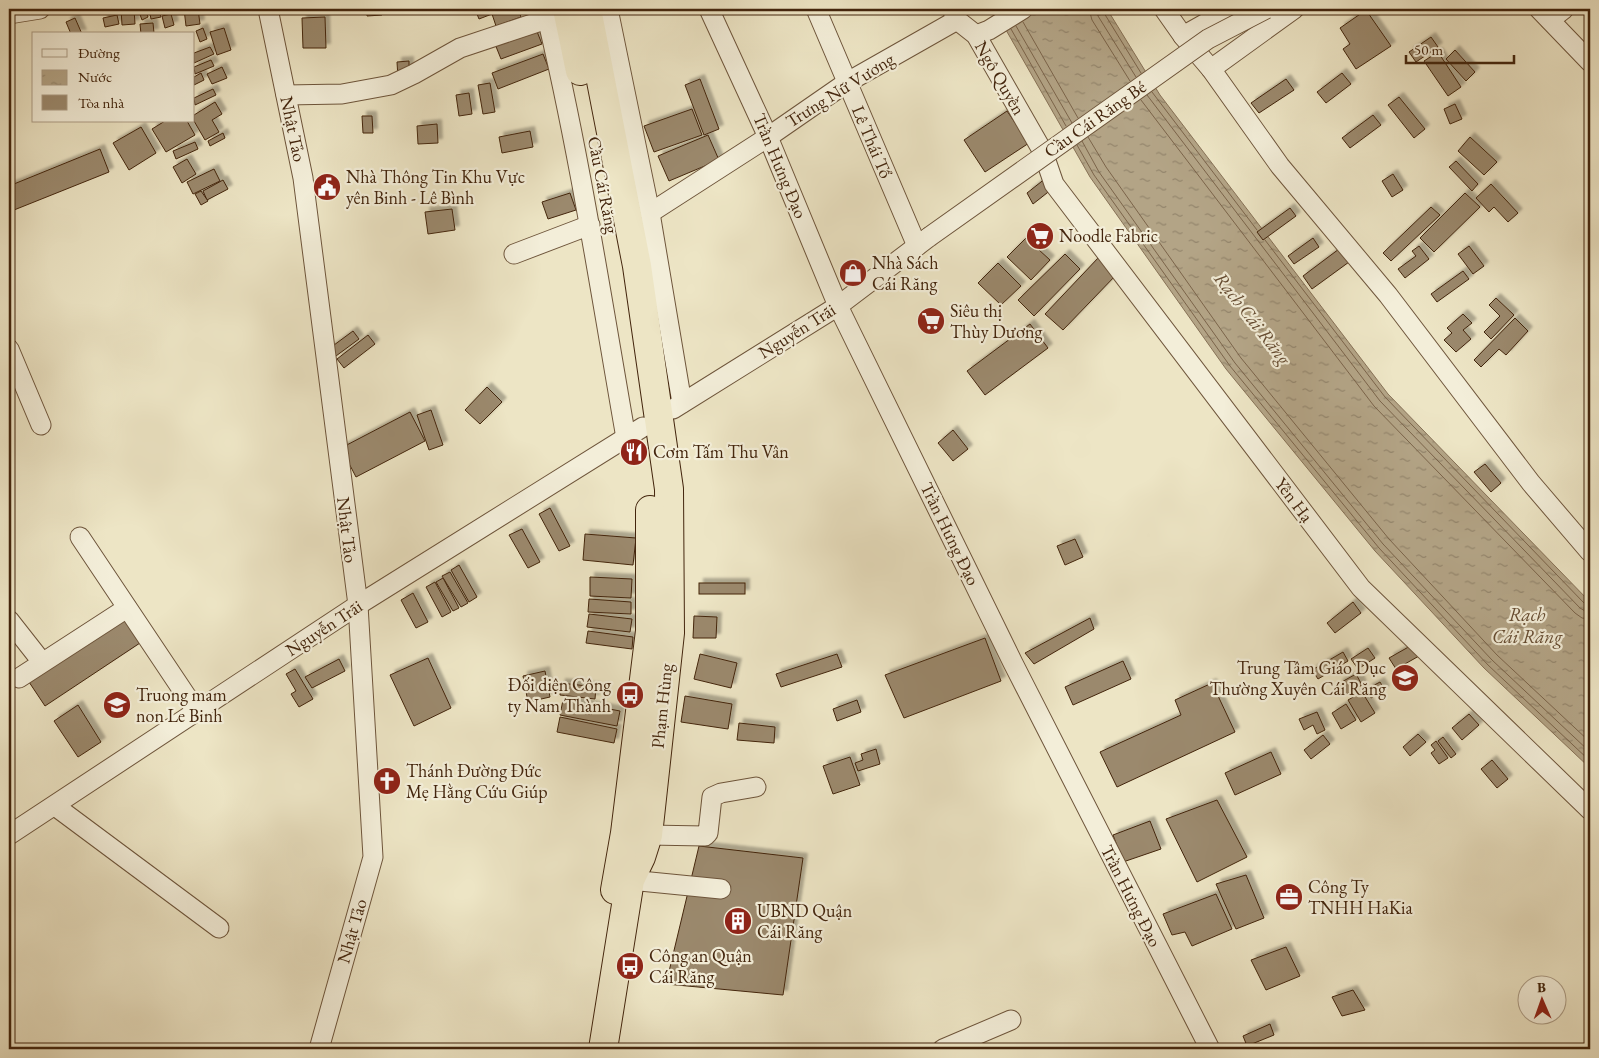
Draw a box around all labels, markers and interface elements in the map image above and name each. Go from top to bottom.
legend [32,32,195,122]
scale bar [1406,32,1514,64]
street label: Ngô Quyền [970,37,1031,119]
text: 50 m [1414,40,1443,59]
text: Đường [78,43,120,62]
street label: Trưng Nữ Vương [781,47,899,132]
text: Nước [78,67,112,86]
street label: Cầu Cái Răng Bé [1039,75,1150,162]
text: Tòa nhà [78,93,124,112]
street label: Nhật Tảo [275,94,312,164]
street label: Lê Thái Tổ [847,102,898,182]
street label: Trần Hưng Đạo [748,110,813,222]
street label: Cầu Cái Răng [583,134,624,236]
place label: Nhà Thông Tin Khu Vực yên Binh - Lê Bình [346,165,525,209]
public building icon: Nhà Thông Tin Khu Vực yên Binh - Lê Bình [312,172,342,202]
supermarket icon: Noodle Fabric [1025,221,1055,251]
place label: Noodle Fabric [1059,224,1158,247]
place label: Nhà Sách Cái Răng [872,251,938,295]
shop icon: Nhà Sách Cái Răng [838,258,868,288]
water label: Rạch Cái Răng [1209,267,1297,371]
street label: Nguyễn Trãi [754,297,840,363]
place label: Siêu thị Thùy Dương [950,299,1043,343]
supermarket icon: Siêu thị Thùy Dương [916,306,946,336]
restaurant icon: Cơm Tấm Thu Vân [619,437,649,467]
place label: Cơm Tấm Thu Vân [653,440,789,463]
street label: Yên Hạ [1270,473,1319,527]
street label: Trần Hưng Đạo [916,478,985,589]
street label: Nhật Tảo [332,496,363,564]
street label: Nguyễn Trãi [281,594,367,661]
water label: Rạch Cái Răng [1492,602,1563,649]
place label: Trung Tâm Giáo Dục Thường Xuyên Cái Răng [1209,656,1386,700]
street label: Phạm Hùng [646,662,677,750]
school or university icon: Trung Tâm Giáo Dục Thường Xuyên Cái Răng [1390,663,1420,693]
place label: Đối diện Công ty Nam Thành [508,673,611,717]
bus stop icon: Đối diện Công ty Nam Thành [615,680,645,710]
place label: Truong mam non Le Binh [136,683,227,727]
school or university icon: Truong mam non Le Binh [102,690,132,720]
place label: Thánh Đường Đức Mẹ Hằng Cứu Giúp [406,759,548,803]
church icon: Thánh Đường Đức Mẹ Hằng Cứu Giúp [372,766,402,796]
street label: Trần Hưng Đạo [1096,841,1167,951]
place label: Công Ty TNHH HaKia [1308,875,1414,919]
office icon: Công Ty TNHH HaKia [1274,882,1304,912]
street label: Nhật Tảo [331,896,372,966]
place label: UBND Quận Cái Răng [757,899,853,943]
building icon: UBND Quận Cái Răng [723,906,753,936]
place label: Công an Quận Cái Răng [649,944,752,988]
bus stop icon: Công an Quận Cái Răng [615,951,645,981]
north arrow [1516,976,1566,1026]
text: B [1537,978,1546,996]

